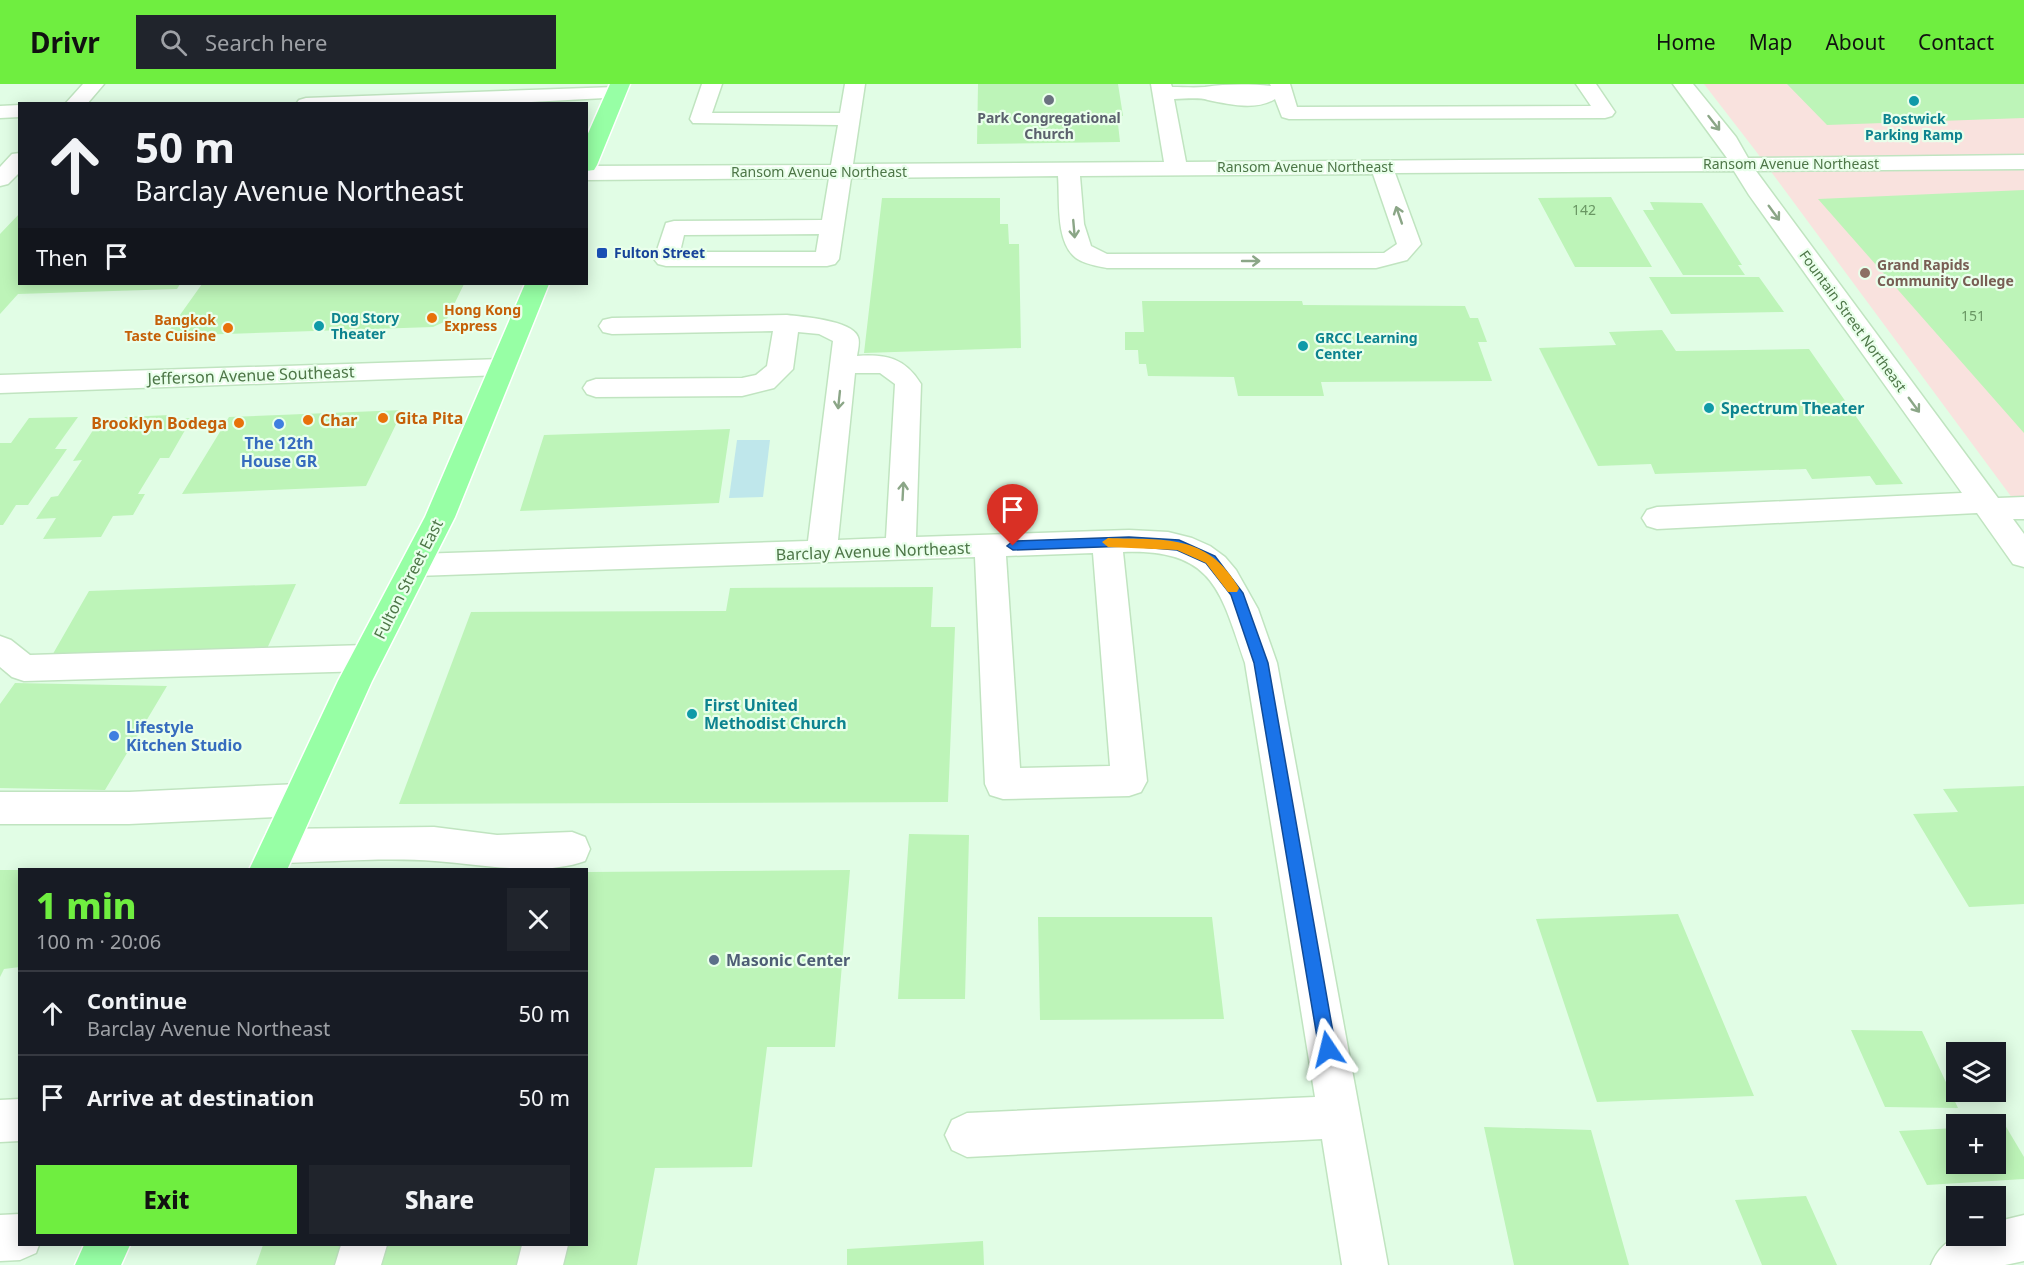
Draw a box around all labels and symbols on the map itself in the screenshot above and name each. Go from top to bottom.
marker: Park Congregational Church [1042,93,1056,107]
marker: Bostwick Parking Ramp [1907,94,1921,108]
place label: Park Congregational Church [977,108,1121,143]
place label: Bostwick Parking Ramp [1865,109,1963,144]
one-way arrow [1707,115,1720,131]
street label: Ransom Avenue Northeast [1703,154,1879,173]
street label: Ransom Avenue Northeast [1217,157,1393,176]
street label: Ransom Avenue Northeast [731,162,907,181]
house number: 142 [1572,200,1596,219]
one-way arrow [1768,205,1780,221]
one-way arrow [1392,206,1403,225]
one-way arrow [1069,219,1080,238]
place label: Fulton Street [614,243,705,262]
marker: Fulton Street [595,246,609,260]
street label: Fountain Street Northeast [1796,246,1911,395]
one-way arrow [1241,255,1261,267]
place label: Grand Rapids Community College [1877,255,2014,290]
marker: Grand Rapids Community College [1858,266,1872,280]
place label: Hong Kong Express [444,300,521,335]
house number: 151 [1961,306,1985,325]
place label: Dog Story Theater [331,308,399,343]
place label: Bangkok Taste Cuisine [125,310,216,345]
marker: Hong Kong Express [425,311,439,325]
marker: Dog Story Theater [312,319,326,333]
marker: Bangkok Taste Cuisine [221,321,235,335]
place label: GRCC Learning Center [1315,328,1418,363]
marker: GRCC Learning Center [1296,339,1310,353]
street label: Jefferson Avenue Southeast [145,360,355,390]
one-way arrow [833,390,844,410]
one-way arrow [1907,396,1920,412]
place label: Spectrum Theater [1721,397,1864,419]
marker: Spectrum Theater [1702,401,1716,415]
place label: Gita Pita [395,407,463,429]
place label: Char [320,409,357,431]
marker: Gita Pita [376,411,390,425]
place label: Brooklyn Bodega [91,412,227,434]
marker: Char [301,413,315,427]
marker: Brooklyn Bodega [232,416,246,430]
marker: The 12th House GR [272,417,286,431]
place label: The 12th House GR [241,432,318,472]
one-way arrow [897,482,908,502]
pin [987,484,1038,546]
street label: Fulton Street East [368,515,448,643]
street label: Barclay Avenue Northeast [775,537,971,565]
place label: First United Methodist Church [704,694,847,734]
marker: First United Methodist Church [685,707,699,721]
place label: Lifestyle Kitchen Studio [126,716,242,756]
marker: Lifestyle Kitchen Studio [107,729,121,743]
place label: Masonic Center [726,949,850,971]
marker: Masonic Center [707,953,721,967]
position arrow [1296,1017,1360,1081]

